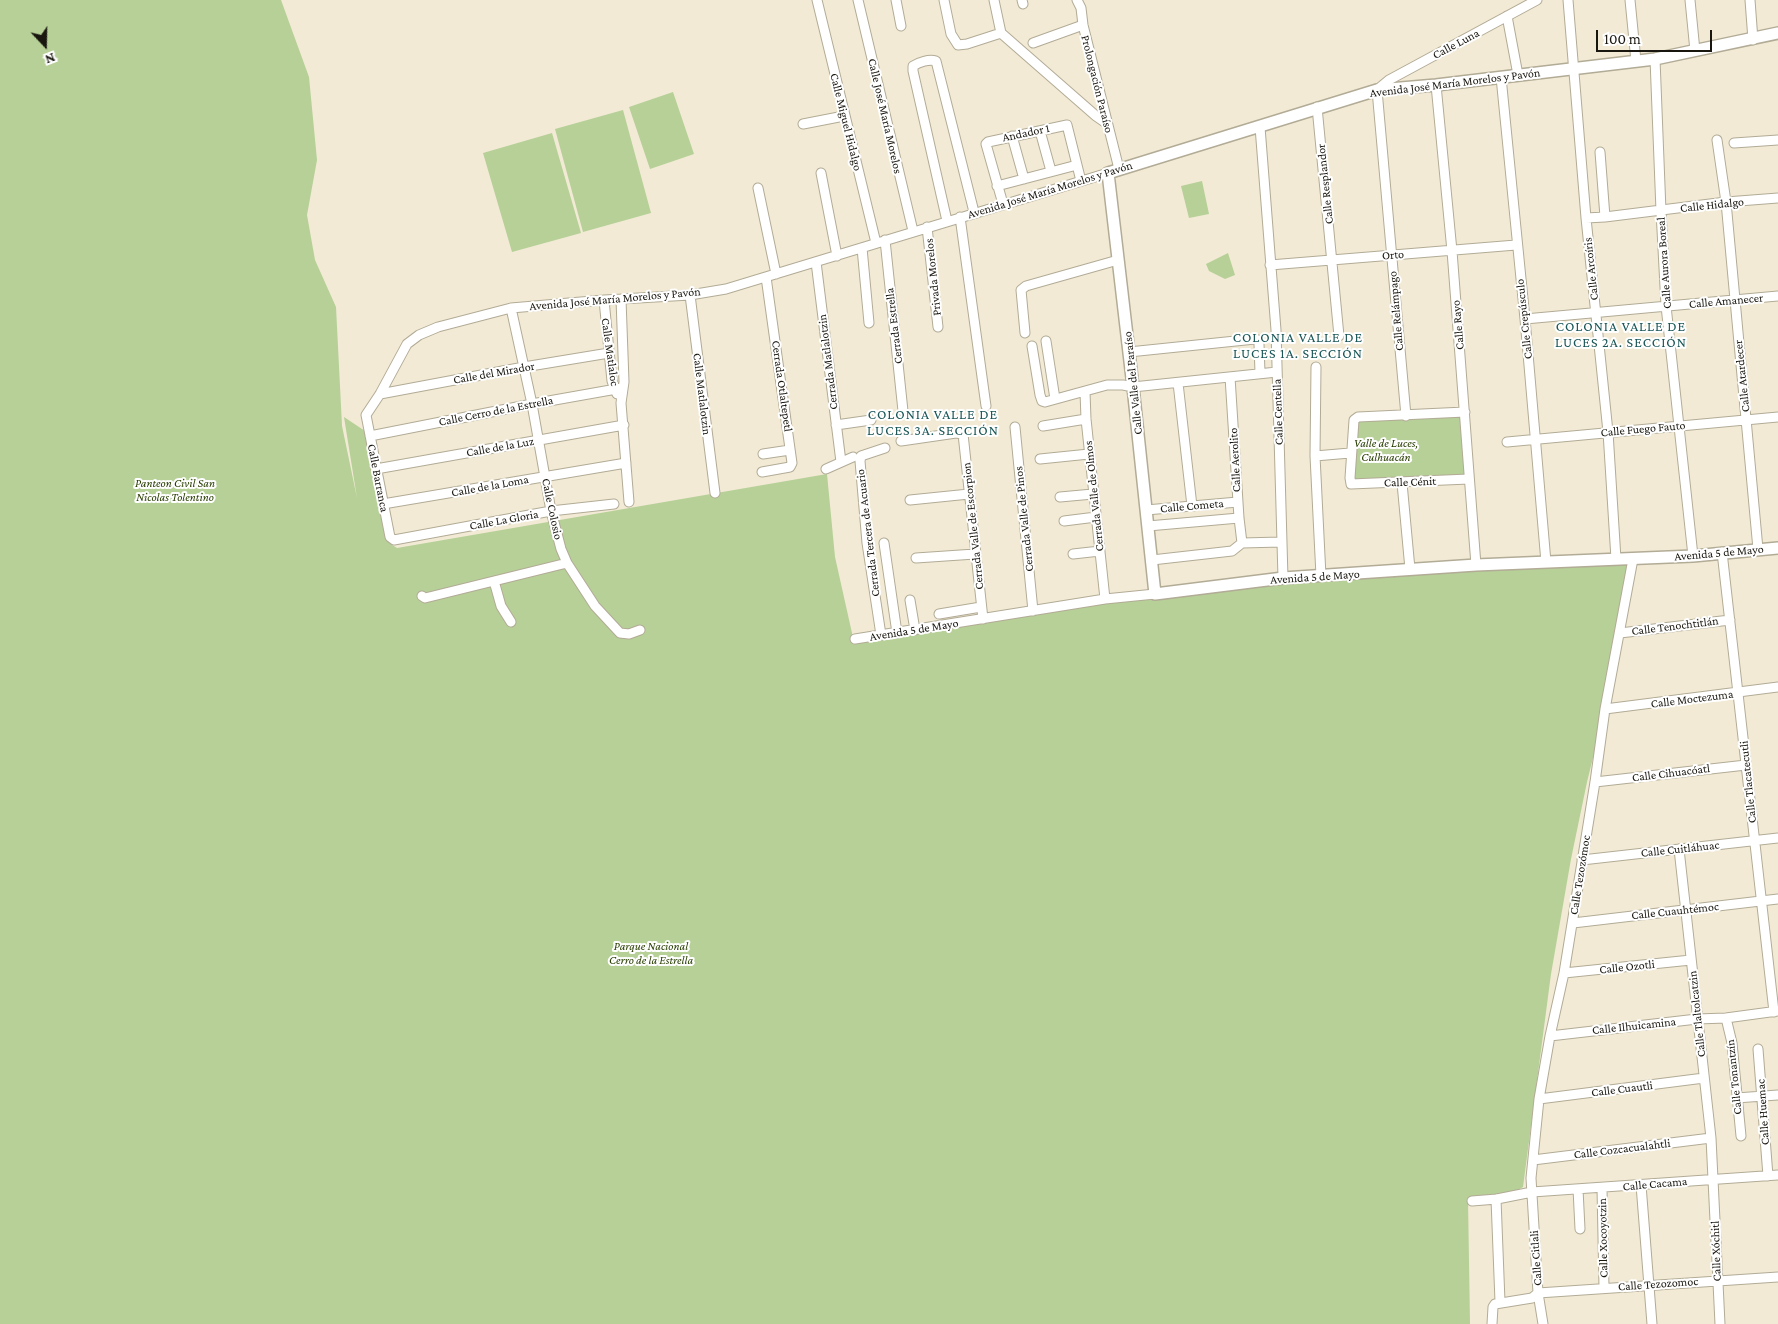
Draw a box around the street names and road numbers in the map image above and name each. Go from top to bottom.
street label: Calle Luna [1430,26,1482,62]
street label: Prolongación Paraíso [1078,34,1116,134]
street label: Calle José María Morelos [865,57,905,175]
street label: Avenida José María Morelos y Pavón [1369,65,1541,101]
street label: Calle Miguel Hidalgo [827,72,865,172]
street label: Andador 1 [1001,121,1051,145]
street label: Calle Resplandor [1314,143,1336,225]
street label: Avenida José María Morelos y Pavón [966,158,1134,222]
street label: Calle Hidalgo [1679,194,1745,216]
street label: Calle Aurora Boreal [1654,217,1674,309]
street label: Calle Arcoíris [1581,237,1601,301]
street label: Privada Morelos [922,238,944,316]
street label: Orto [1381,247,1405,263]
street label: Calle Relámpago [1385,270,1407,352]
street label: Calle Crepúsculo [1513,278,1535,360]
street label: Avenida José María Morelos y Pavón [529,284,701,314]
street label: Cerrada Estrella [882,287,906,365]
street label: Calle Amanecer [1688,291,1764,311]
street label: Calle Rayo [1449,300,1467,350]
street label: Cerrada Matlalotzin [815,313,841,411]
street label: Calle Matlaloc [598,317,622,387]
street label: Calle Valle del Paraíso [1120,331,1146,435]
street label: Cerrada Otlaltepetl [768,339,796,433]
street label: Calle Atardecer [1731,339,1753,413]
street label: Calle Matlalotzin [690,352,714,436]
street label: Calle del Mirador [452,359,536,387]
street label: Calle Centella [1270,379,1286,445]
street label: Calle Cerro de la Estrella [438,393,554,429]
street label: Calle Fuego Fauto [1600,418,1686,440]
street label: Calle Aerolito [1226,427,1244,493]
street label: Calle de la Luz [465,434,535,460]
street label: Cerrada Valle de Olmos [1081,440,1107,552]
street label: Calle Barranca [364,443,392,513]
street label: Cerrada Valle de Escorpion [959,462,987,590]
street label: Cerrada Valle de Pinos [1011,466,1037,572]
street label: Cerrada Tercera de Acuario [853,468,883,598]
street label: Calle de la Loma [450,472,530,500]
street label: Calle Cénit [1384,474,1436,490]
street label: Calle Colosio [538,477,566,541]
street label: Calle Cometa [1160,496,1224,516]
street label: Calle La Gloria [468,507,540,533]
street label: Avenida 5 de Mayo [1674,542,1764,564]
street label: Avenida 5 de Mayo [1270,567,1360,587]
street label: Calle Tenochtitlán [1631,614,1719,638]
street label: Avenida 5 de Mayo [869,616,959,644]
street label: Calle Moctezuma [1650,687,1734,711]
street label: Calle Tlacatecutli [1737,740,1759,824]
street label: Calle Cihuacóatl [1631,761,1711,785]
street label: Calle Tezozómoc [1567,834,1593,916]
street label: Calle Cuitláhuac [1640,838,1720,860]
street label: Calle Cuauhtémoc [1631,899,1719,923]
street label: Calle Ozotli [1599,957,1655,977]
street label: Calle Tlaltolcatzin [1685,970,1709,1058]
street label: Calle Ilhuicamina [1591,1014,1677,1038]
street label: Calle Tonantzín [1723,1039,1745,1115]
street label: Calle Cuautli [1590,1078,1654,1100]
street label: Calle Huemac [1754,1079,1772,1145]
street label: Calle Cozcacualahtli [1573,1136,1671,1162]
street label: Calle Cacama [1622,1174,1688,1194]
street label: Calle Xocoyotzin [1595,1198,1611,1278]
street label: Calle Xóchitl [1708,1220,1724,1282]
street label: Calle Citlali [1527,1230,1545,1286]
street label: Calle Tezozomoc [1617,1274,1699,1294]

